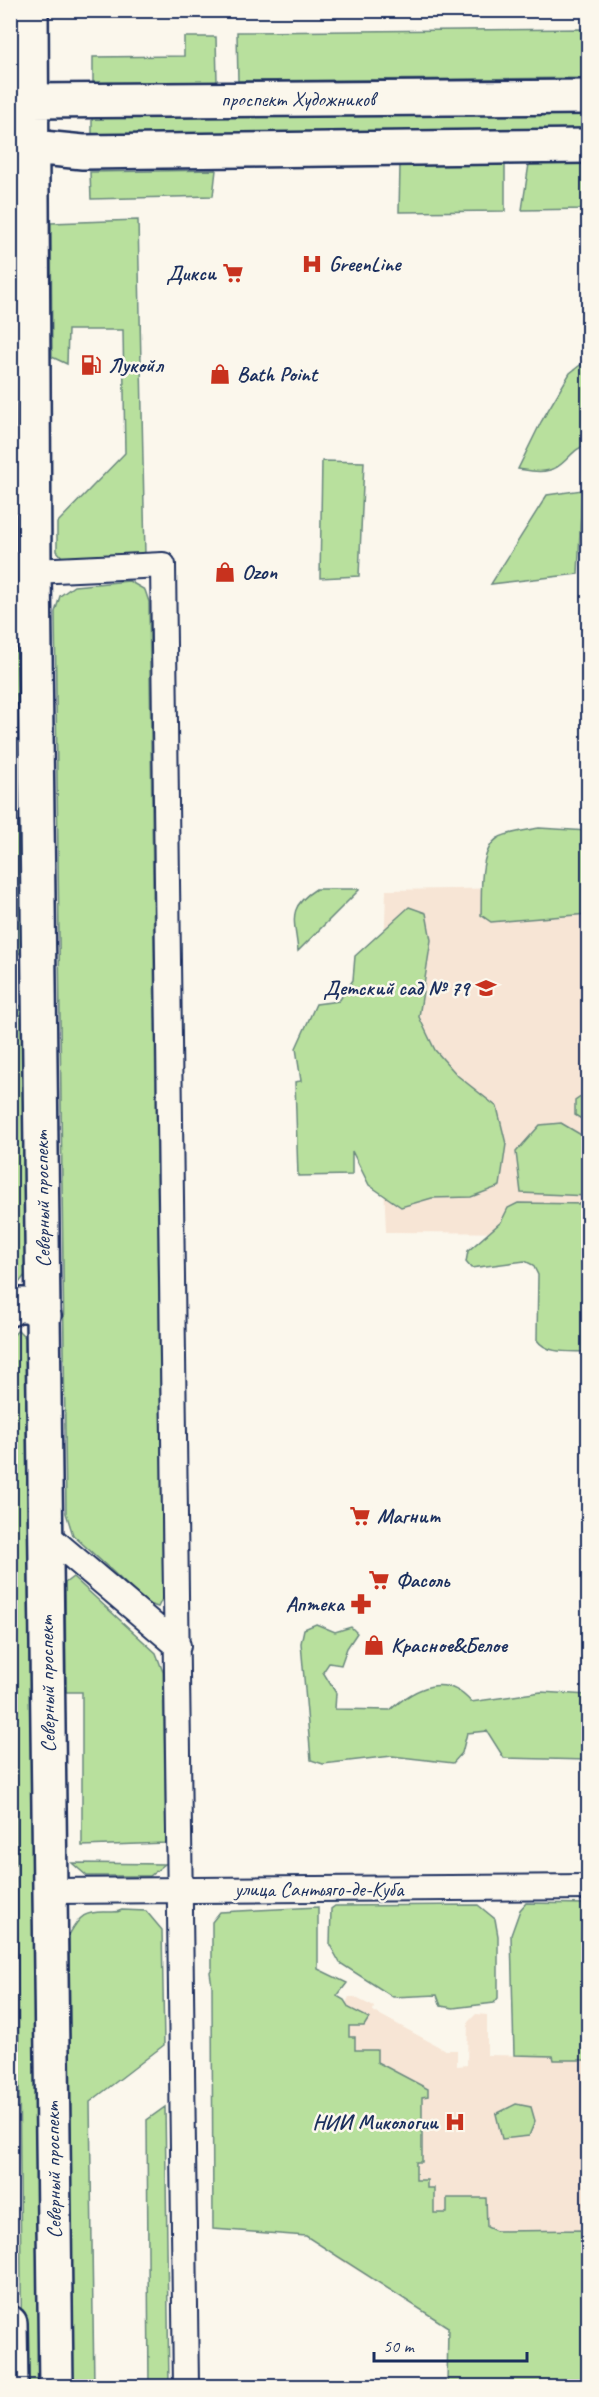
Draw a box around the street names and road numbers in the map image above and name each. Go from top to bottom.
street label: проспект Художников [221,86,379,112]
street label: Северный проспект [28,1129,56,1268]
street label: Северный проспект [33,1614,61,1753]
street label: улица Сантьяго-де-Куба [232,1876,405,1902]
street label: Северный проспект [39,2100,67,2239]

